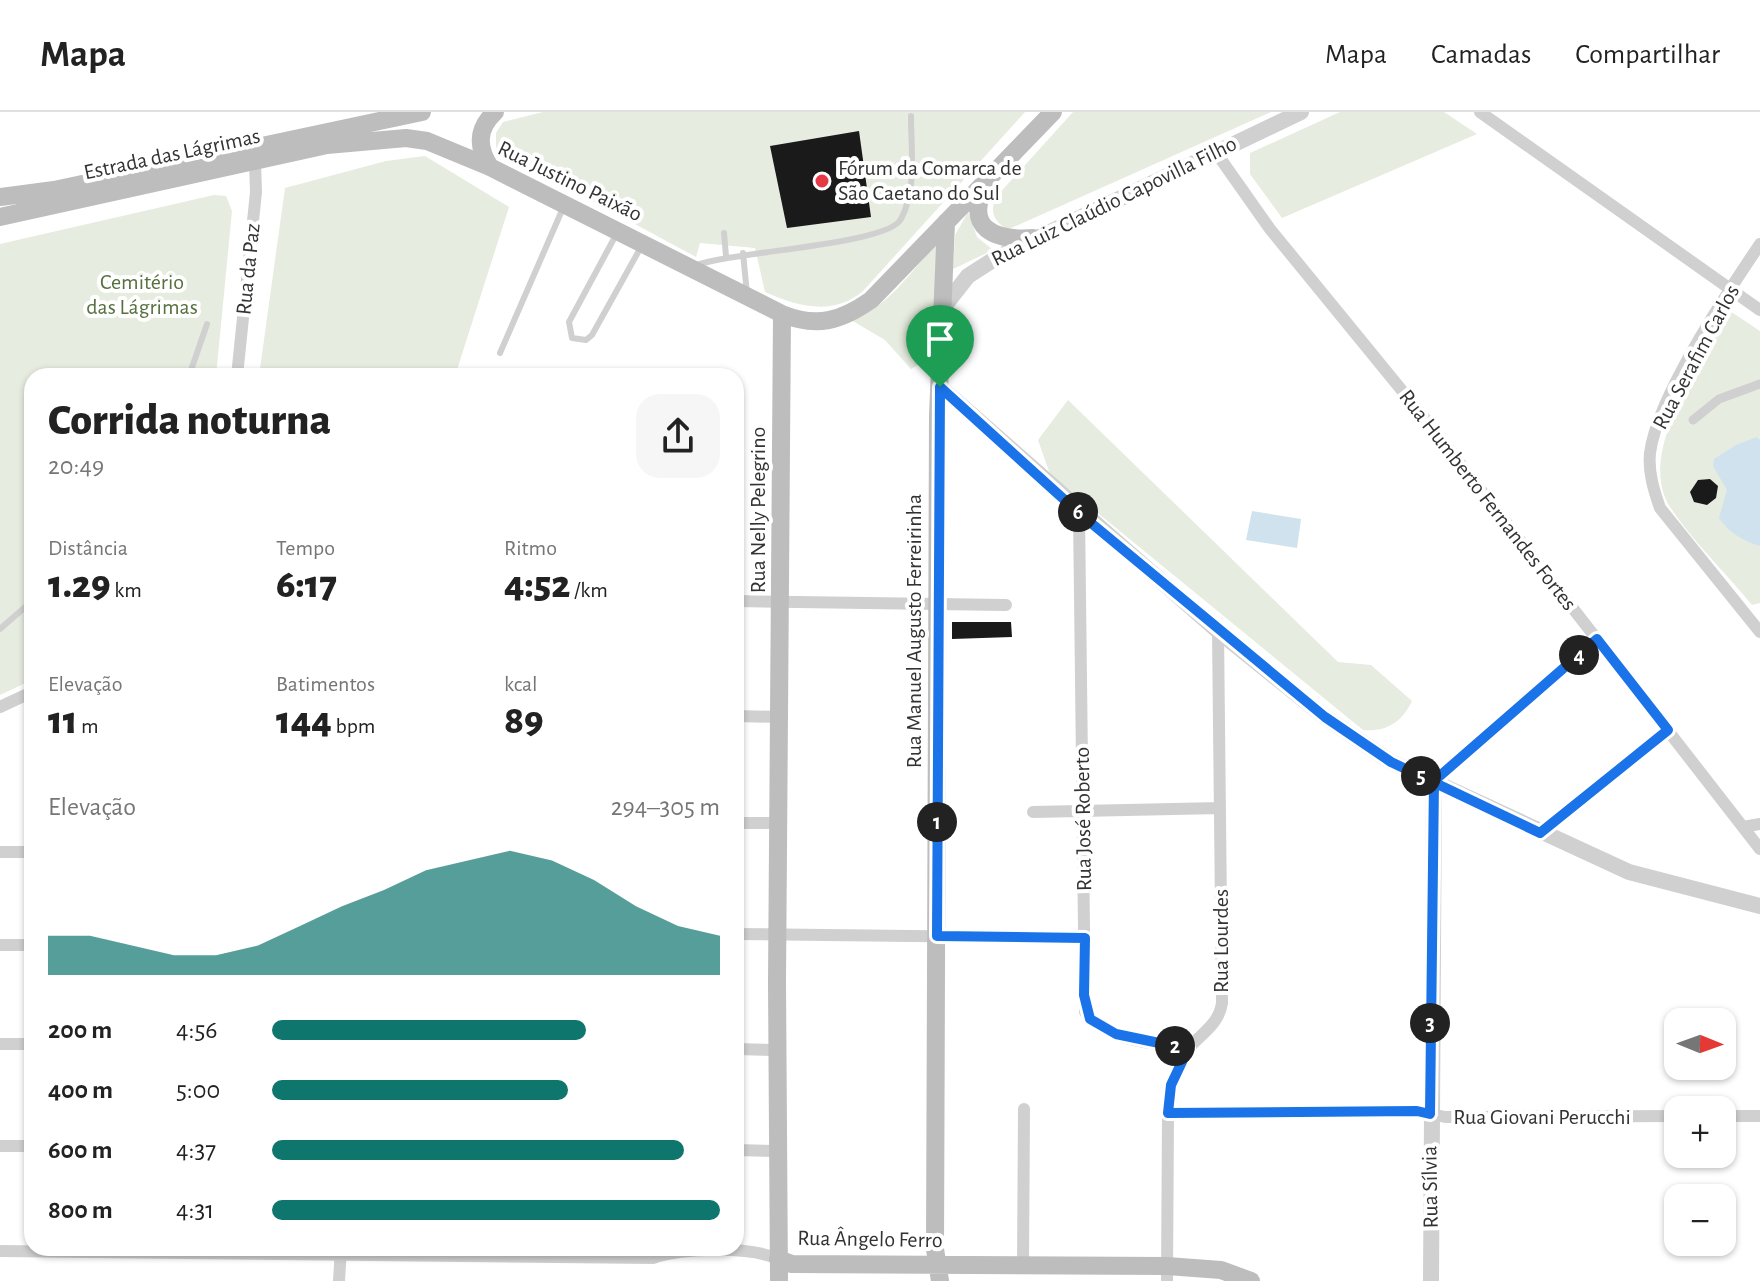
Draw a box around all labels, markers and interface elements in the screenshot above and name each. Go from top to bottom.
text: Mapa [40,36,126,74]
text: Mapa [1325,41,1387,69]
text: Camadas [1431,41,1531,69]
text: Compartilhar [1575,41,1720,69]
street label: Estrada das Lágrimas [82,125,262,183]
street label: Rua Luiz Claúdio Capovilla Filho [988,132,1240,270]
street label: Rua Justino Paixão [494,137,646,225]
place label: Fórum da Comarca de São Caetano do Sul [838,157,1022,204]
marker: Fórum da Comarca de São Caetano do Sul [813,172,831,190]
street label: Rua da Paz [232,222,264,316]
park label: Cemitério das Lágrimas [86,271,198,318]
street label: Rua Serafim Carlos [1649,281,1743,433]
pin [906,305,974,387]
icon: arrive [918,317,962,361]
street label: Rua Humberto Fernandes Fortes [1395,386,1581,614]
button: share [636,394,720,478]
text: Corrida noturna [48,399,331,443]
street label: Rua Nelly Pelegrino [747,427,769,593]
text: 20:49 [48,453,104,479]
pin: 6 [1058,492,1098,532]
street label: Rua Manuel Augusto Ferreirinha [903,494,925,768]
text: 6 [1073,501,1083,523]
text: Distância [48,537,128,559]
text: Tempo [276,537,335,559]
text: Ritmo [504,537,557,559]
text: 1.29 [48,565,111,605]
text: 6:17 [276,565,337,605]
text: 4:52 [504,565,570,605]
text: km [111,579,142,601]
text: /km [570,579,608,601]
pin: 4 [1559,635,1599,675]
text: 4 [1573,644,1585,666]
text: Elevação [48,673,122,695]
text: Batimentos [276,673,375,695]
text: kcal [504,673,538,695]
text: 11 [48,701,77,741]
text: 144 [276,701,332,741]
text: 89 [504,701,544,741]
text: m [77,715,99,737]
text: bpm [332,715,375,737]
street label: Rua José Roberto [1071,747,1095,891]
pin: 5 [1401,756,1441,796]
text: 5 [1416,765,1426,787]
text: Elevação [48,794,136,820]
text: 294–305 m [611,794,720,820]
pin: 1 [917,802,957,842]
text: 1 [933,811,941,833]
street label: Rua Lourdes [1210,889,1232,993]
pin: 3 [1410,1003,1450,1043]
north arrow [1664,1008,1736,1080]
map controls [1664,1008,1736,1256]
text: 3 [1425,1012,1435,1034]
text: 200 m [48,1017,112,1043]
text: 4:56 [176,1017,218,1043]
pin: 2 [1155,1026,1195,1066]
text: 2 [1170,1035,1180,1057]
text: 400 m [48,1077,113,1103]
text: 5:00 [176,1077,220,1103]
button: + [1664,1096,1736,1168]
street label: Rua Giovani Perucchi [1453,1106,1631,1128]
text: 600 m [48,1137,113,1163]
text: 4:37 [176,1137,216,1163]
street label: Rua Sílvia [1418,1145,1442,1229]
button: − [1664,1184,1736,1256]
text: 800 m [48,1197,113,1223]
text: 4:31 [176,1197,214,1223]
street label: Rua Ângelo Ferro [797,1226,943,1251]

